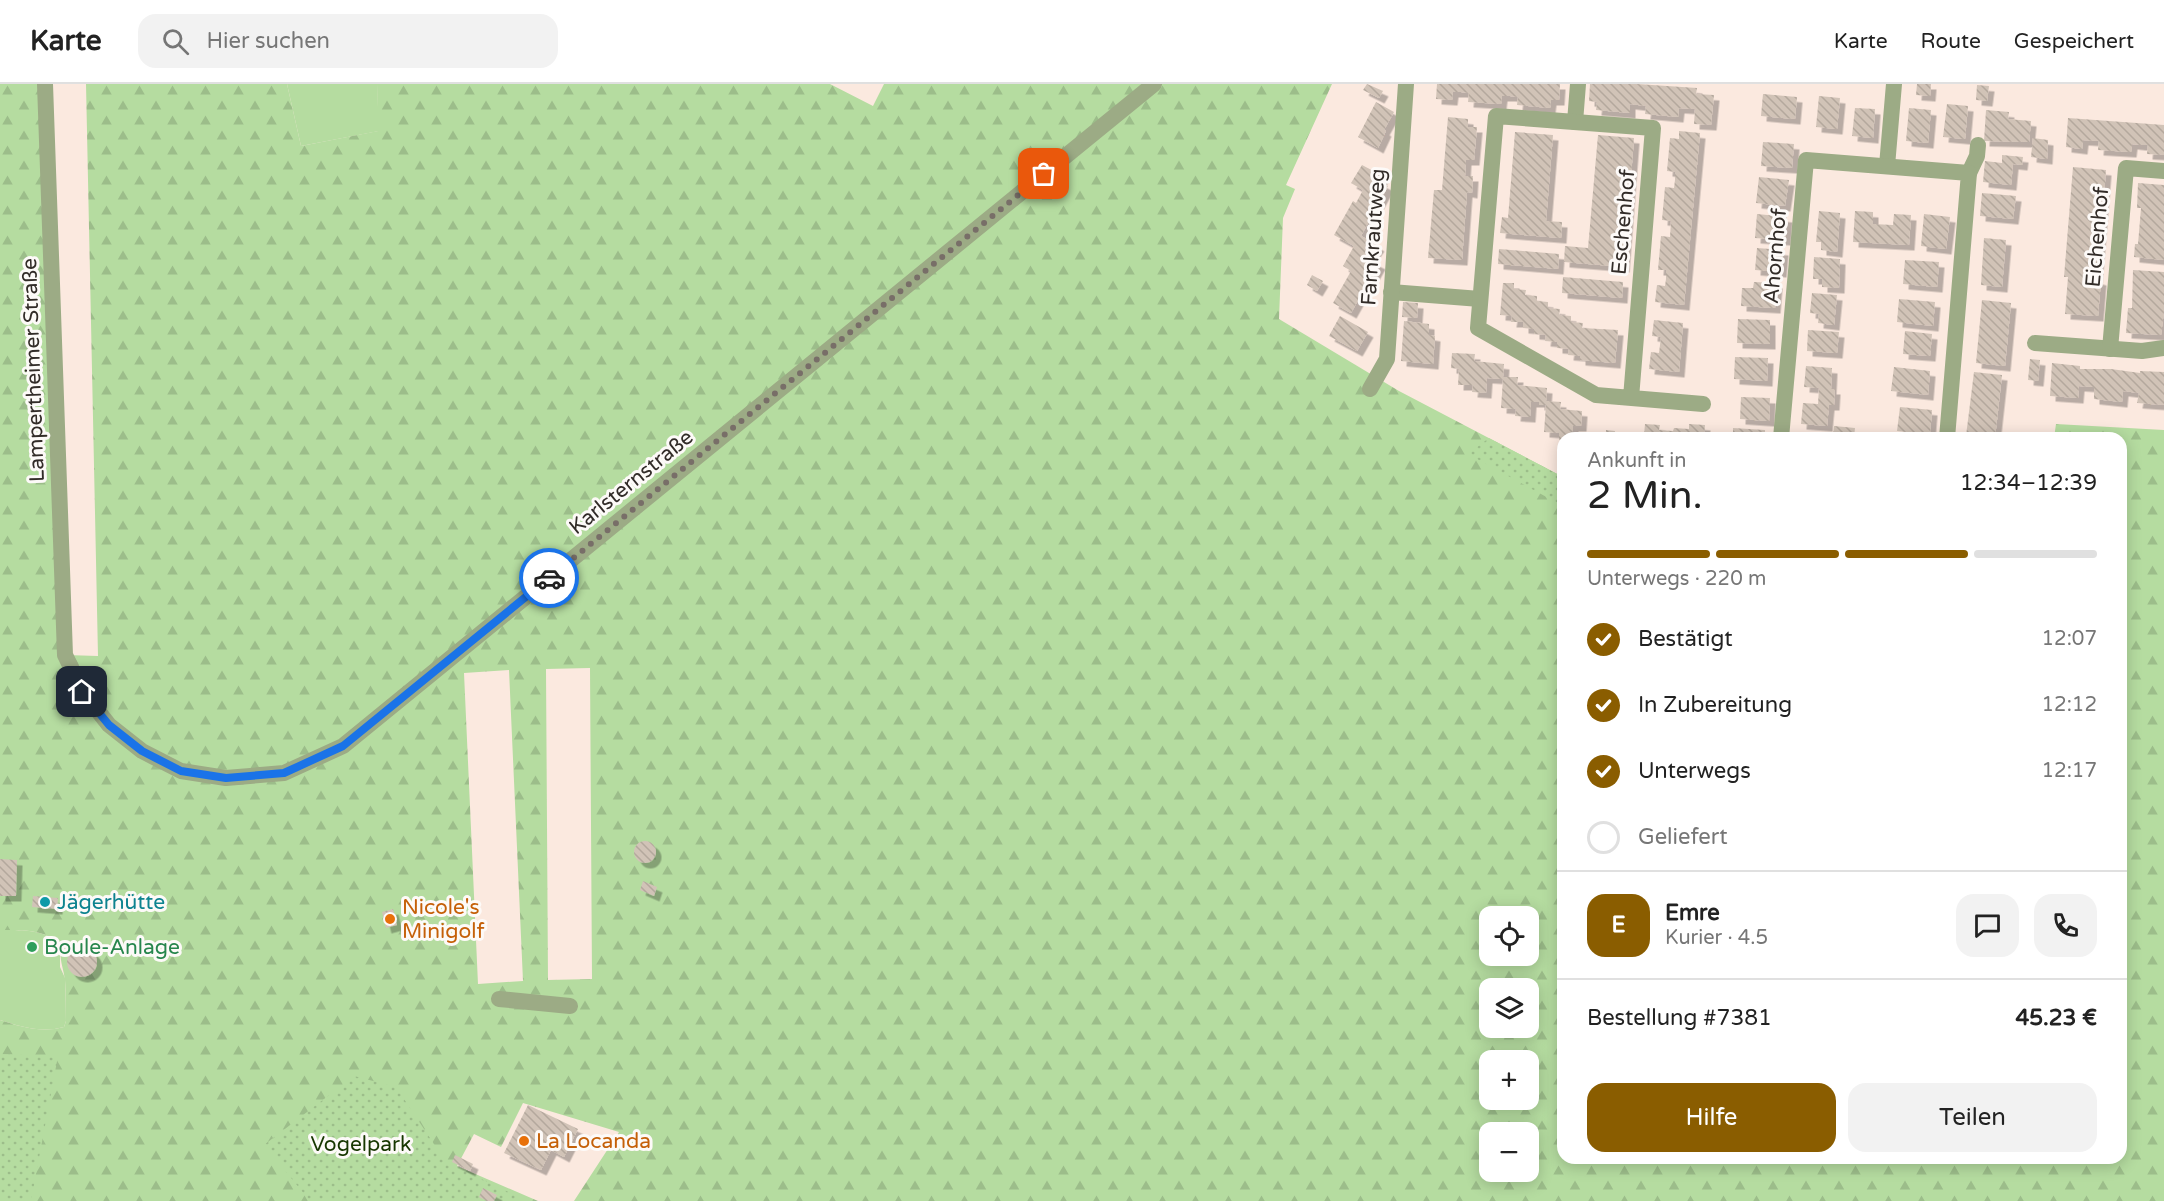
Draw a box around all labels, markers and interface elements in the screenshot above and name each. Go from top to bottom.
search box [138,14,558,68]
text: Karte [30,24,102,58]
icon: search [159,25,192,58]
text: Hier suchen [207,28,330,54]
text: Karte [1834,29,1888,54]
text: Route [1921,29,1981,54]
text: Gespeichert [2014,29,2134,54]
pin [1018,148,1069,199]
icon: bag [1027,157,1060,190]
street label: Farnkrautweg [1356,168,1391,306]
street label: Eschenhof [1606,168,1641,276]
street label: Eichenhof [2081,186,2114,288]
street label: Ahornhof [1759,207,1792,305]
street label: Lampertheimer Straße [17,258,50,482]
street label: Karlsternstraße [564,425,698,540]
text: Ankunft in [1587,449,1686,473]
text: 12:34–12:39 [1960,470,2097,496]
text: 2 Min. [1587,472,1703,519]
courier [519,548,579,608]
icon: car [533,562,566,595]
text: Unterwegs · 220 m [1587,567,1766,591]
icon: check [1587,623,1620,656]
text: Bestätigt [1638,626,1733,652]
text: 12:07 [2042,627,2097,651]
pin [56,666,107,717]
icon: home [65,675,98,708]
icon: check [1587,689,1620,722]
text: In Zubereitung [1638,692,1792,718]
text: 12:12 [2042,693,2097,717]
icon: check [1587,755,1620,788]
text: Unterwegs [1638,758,1751,784]
text: 12:17 [2042,759,2097,783]
text: Geliefert [1638,824,1728,850]
place label: Jägerhütte [57,890,165,915]
button: chat [1956,894,2019,957]
button: phone [2034,894,2097,957]
marker: Jägerhütte [38,895,52,909]
place label: Nicole's Minigolf [402,895,485,944]
text: Emre [1665,900,1720,926]
map controls [1479,906,1539,1182]
button: locate [1479,906,1539,966]
marker: Nicole's Minigolf [383,912,397,926]
text: E [1611,912,1626,938]
text: Kurier · 4.5 [1665,926,1768,950]
place label: Boule-Anlage [44,935,180,960]
marker: Boule-Anlage [25,940,39,954]
button: layers [1479,978,1539,1038]
text: Bestellung #7381 [1587,1005,1772,1031]
text: 45.23 € [2016,1005,2097,1031]
button: + [1479,1050,1539,1110]
button: Hilfe [1587,1083,1836,1152]
button: Teilen [1848,1083,2097,1152]
button: − [1479,1122,1539,1182]
place label: La Locanda [536,1129,651,1154]
park label: Vogelpark [310,1132,412,1157]
marker: La Locanda [517,1134,531,1148]

